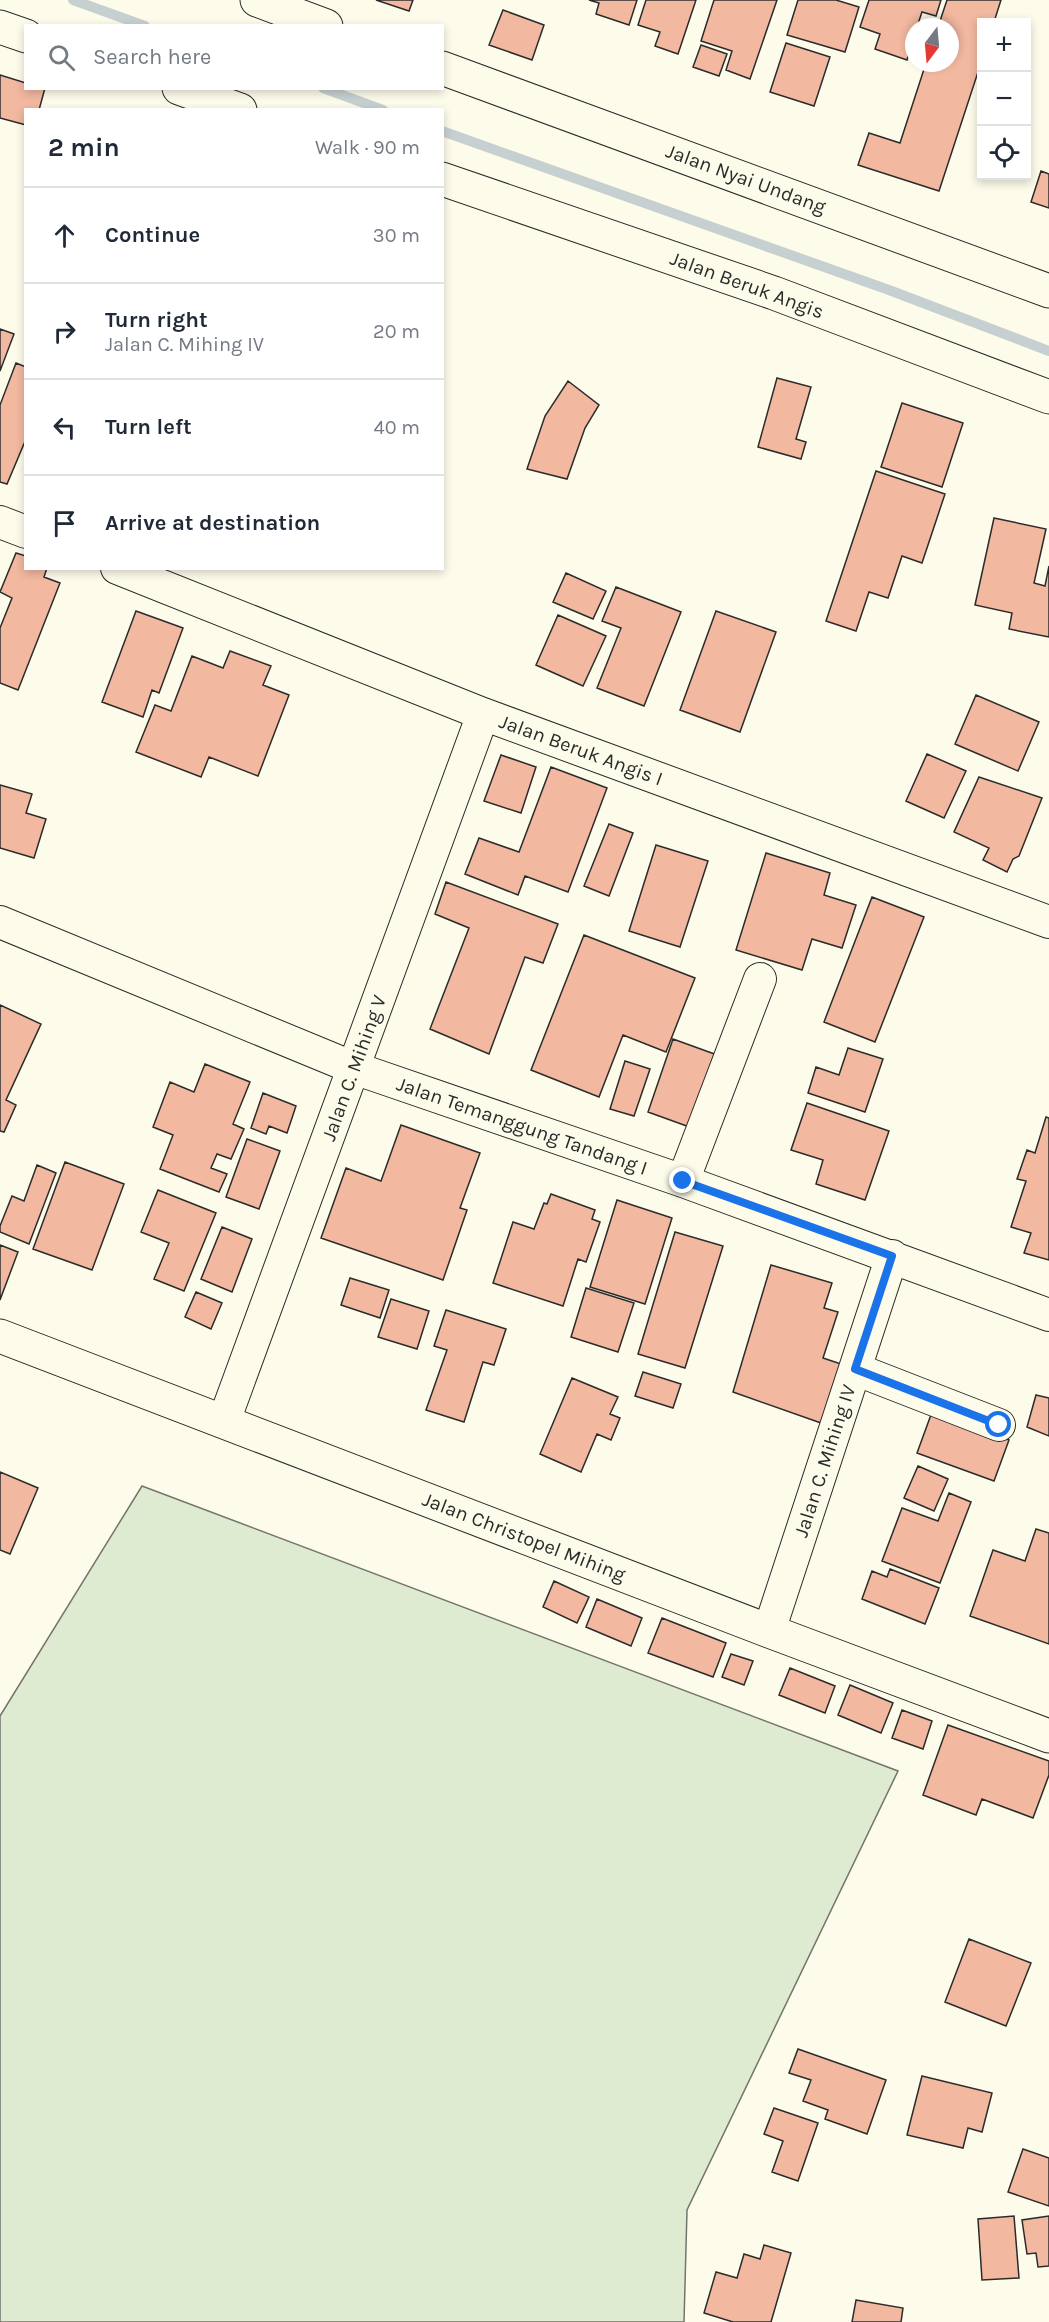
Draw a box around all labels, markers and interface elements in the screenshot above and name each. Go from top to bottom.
north arrow [905,18,959,72]
map controls [977,18,1031,180]
button: + [977,18,1031,72]
search box [24,24,444,90]
icon: search [45,41,78,74]
text: Search here [93,44,211,70]
button: − [977,72,1031,126]
button: locate [977,126,1031,180]
text: 2 min [48,132,120,163]
text: Walk · 90 m [315,136,420,159]
street label: Jalan Nyai Undang [663,139,829,219]
icon: ahead [48,219,81,252]
text: Continue [105,222,200,248]
text: 30 m [373,224,420,247]
street label: Jalan Beruk Angis [667,247,827,323]
text: Turn right [105,307,208,333]
icon: right [48,315,81,348]
text: 20 m [373,320,420,343]
text: Jalan C. Mihing IV [105,333,264,356]
icon: left [48,411,81,444]
text: Turn left [105,414,192,440]
text: 40 m [374,416,420,439]
icon: arrive [48,507,81,540]
text: Arrive at destination [105,510,320,536]
street label: Jalan Beruk Angis I [496,710,666,790]
street label: Jalan C. Mihing V [317,992,391,1144]
street label: Jalan Temanggung Tandang I [394,1072,650,1180]
route end [669,1167,695,1193]
street label: Jalan C. Mihing IV [789,1382,861,1540]
route start [985,1411,1011,1437]
street label: Jalan Christopel Mihing [419,1488,629,1586]

